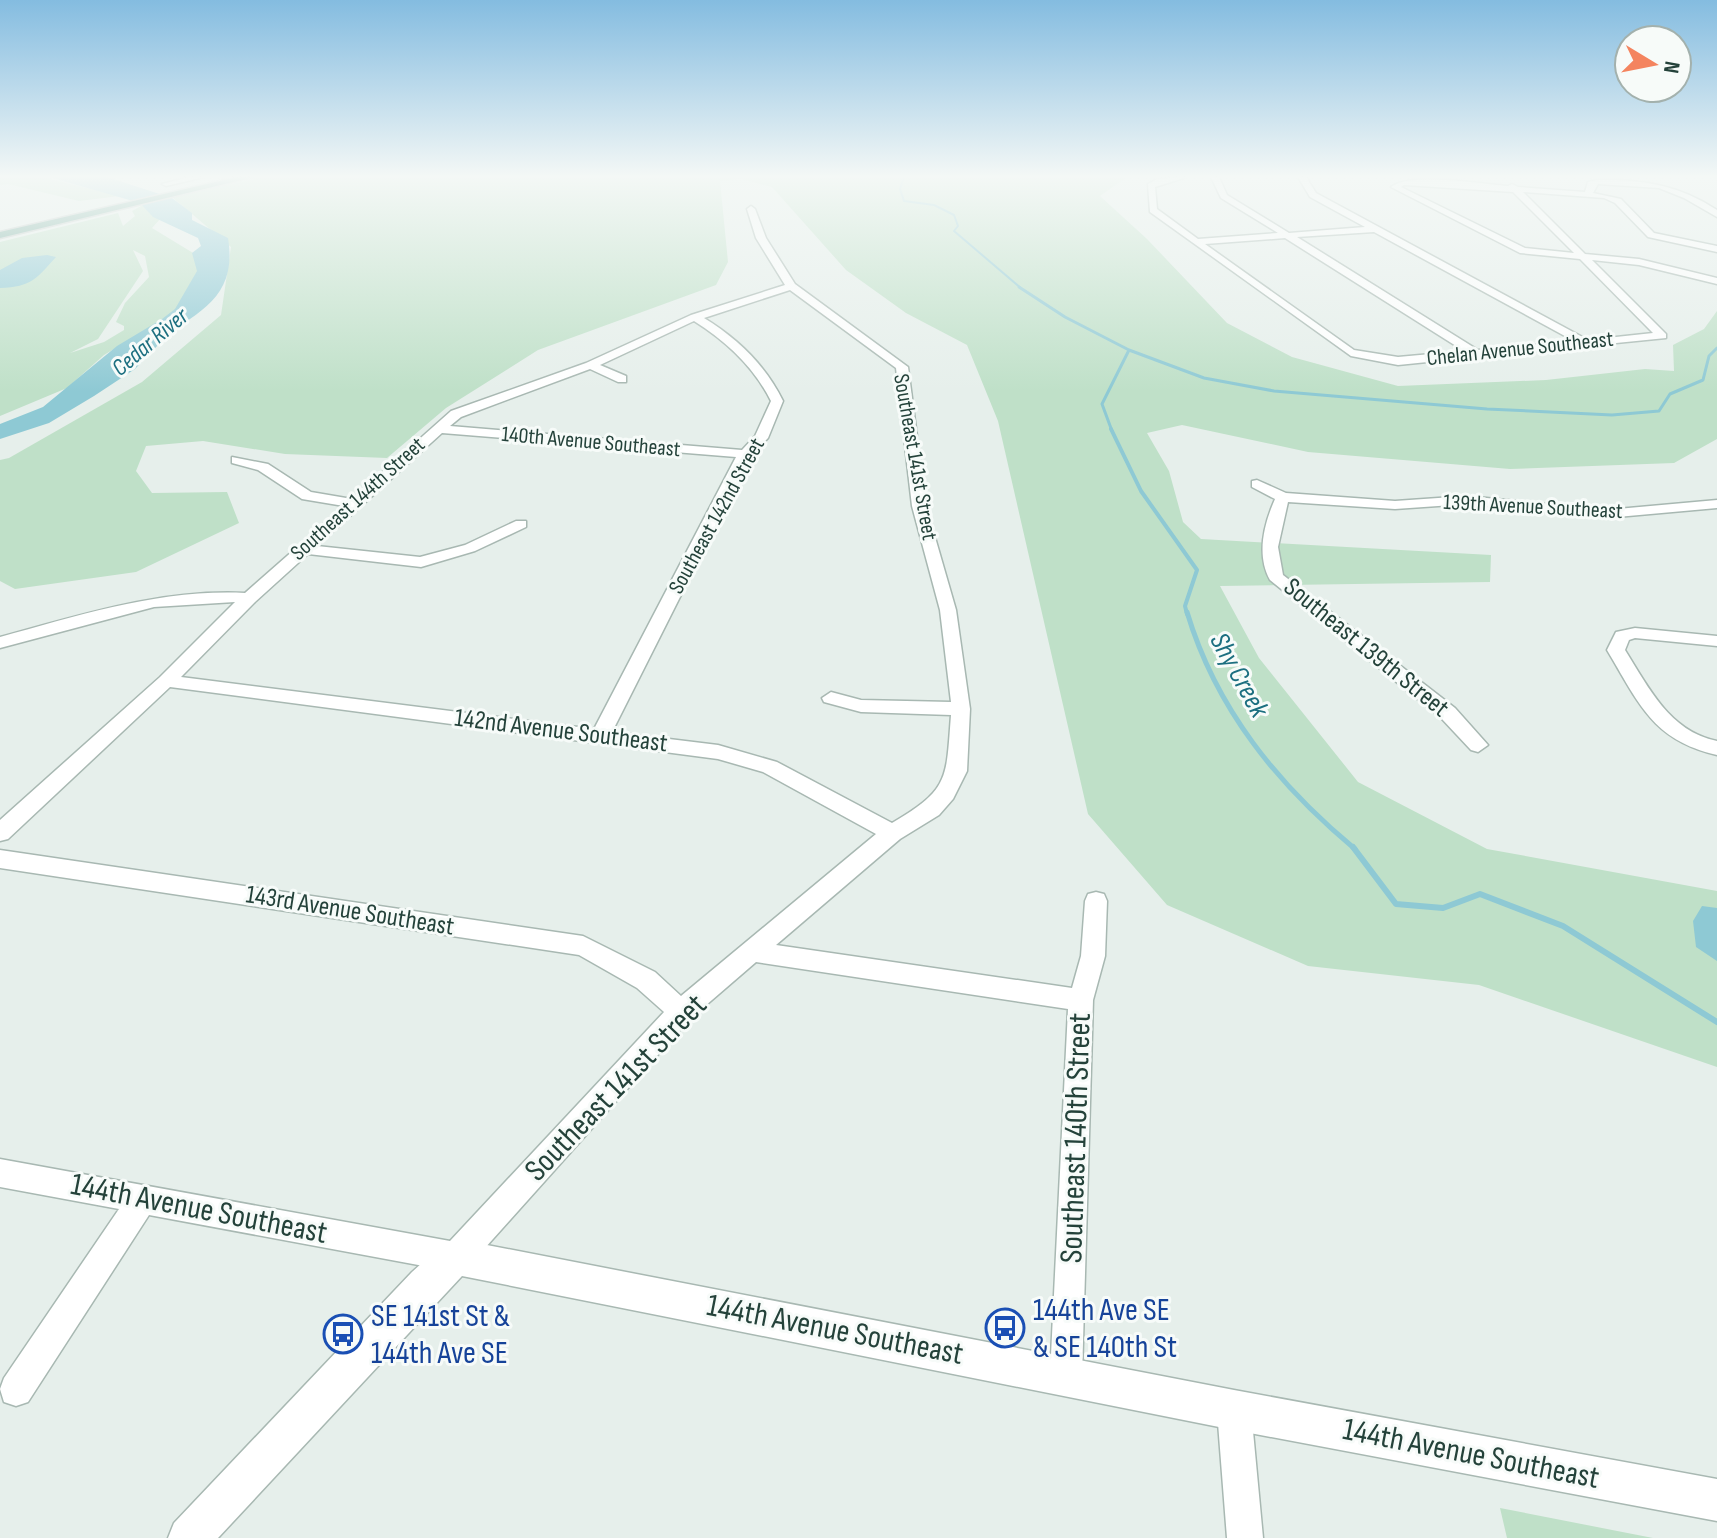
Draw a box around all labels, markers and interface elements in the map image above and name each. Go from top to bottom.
north arrow [1613,24,1693,104]
text: N [1657,59,1686,75]
water label: Cedar River [106,301,195,382]
street label: Chelan Avenue Southeast [1425,326,1615,372]
street label: Southeast 141st Street [887,372,943,543]
street label: 140th Avenue Southeast [500,421,682,463]
street label: Southeast 144th Street [285,431,431,566]
street label: Southeast 142nd Street [663,433,771,599]
street label: 139th Avenue Southeast [1443,489,1624,525]
street label: Southeast 139th Street [1277,572,1455,724]
water label: Shy Creek [1202,627,1276,724]
street label: 142nd Avenue Southeast [453,703,669,759]
street label: 143rd Avenue Southeast [244,879,456,943]
street label: Southeast 141st Street [517,986,715,1190]
street label: Southeast 140th Street [1052,1012,1100,1264]
street label: 144th Avenue Southeast [68,1165,330,1253]
street label: 144th Avenue Southeast [704,1286,966,1374]
place label: 144th Ave SE & SE 140th St [1033,1291,1177,1367]
place label: SE 141st St & 144th Ave SE [371,1297,510,1373]
bus stop icon: 144th Ave SE & SE 140th St [984,1307,1026,1349]
bus stop icon: SE 141st St & 144th Ave SE [322,1313,364,1355]
street label: 144th Avenue Southeast [1340,1410,1602,1498]

